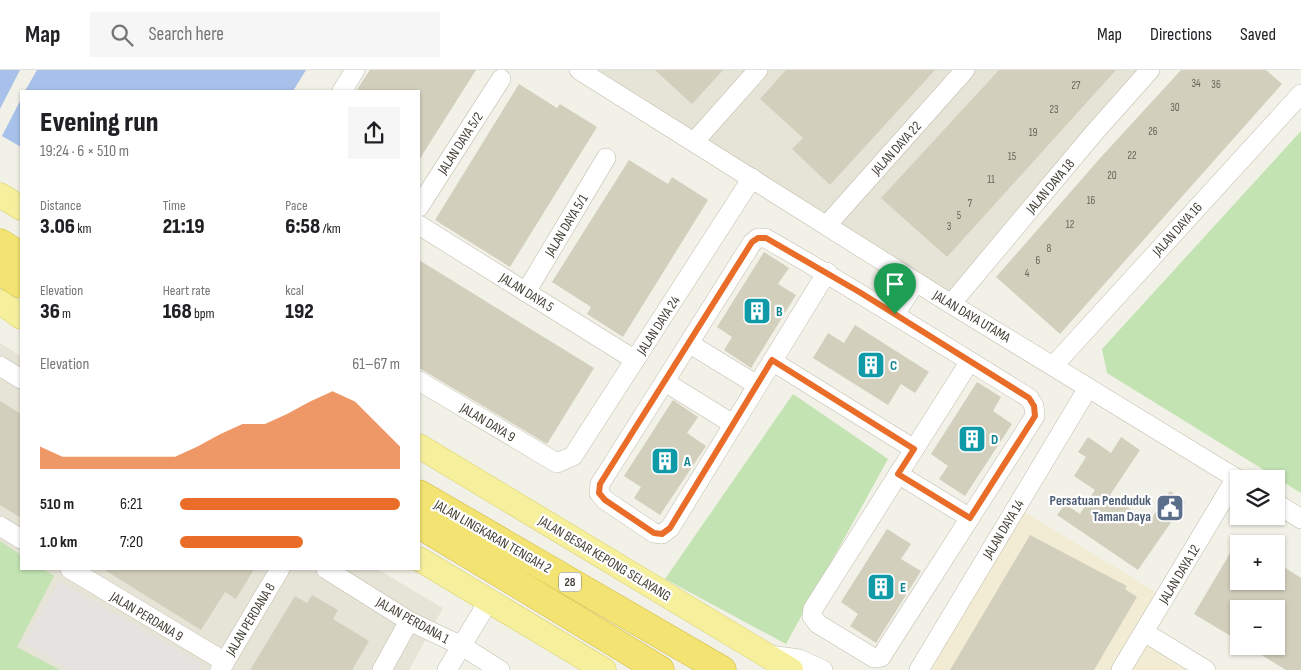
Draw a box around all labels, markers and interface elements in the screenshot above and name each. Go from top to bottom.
search box [90,12,440,57]
text: Map [25,20,60,49]
icon: search [108,21,136,49]
text: Search here [148,23,224,46]
text: Map [1097,24,1122,45]
text: Directions [1150,24,1212,45]
text: Saved [1240,24,1276,45]
house number: 34 [1191,77,1201,90]
house number: 36 [1211,78,1221,91]
house number: 27 [1072,79,1081,92]
house number: 30 [1170,101,1180,114]
house number: 23 [1049,103,1059,116]
text: Evening run [40,106,158,139]
button: share [348,107,400,159]
street label: JALAN DAYA 5/2 [434,109,487,178]
street label: JALAN DAYA 22 [867,118,925,180]
house number: 26 [1148,125,1158,138]
house number: 19 [1029,126,1037,139]
text: 19:24 · 6 × 510 m [40,142,129,161]
house number: 22 [1127,149,1137,162]
house number: 15 [1008,150,1016,163]
street label: JALAN DAYA 18 [1022,156,1078,218]
house number: 20 [1107,169,1117,182]
house number: 11 [987,173,995,186]
street label: JALAN DAYA 5/1 [541,191,592,260]
house number: 16 [1087,194,1096,207]
text: Distance [40,197,81,214]
text: Time [163,197,186,214]
text: Pace [285,197,308,214]
house number: 7 [968,197,973,210]
street label: JALAN DAYA 16 [1148,199,1206,260]
house number: 5 [957,209,961,222]
text: 3.06 [40,214,75,239]
text: 21:19 [163,214,205,239]
text: 6:58 [285,214,320,239]
house number: 12 [1066,218,1075,231]
text: km [75,220,92,237]
text: /km [320,220,341,237]
house number: 3 [947,220,952,233]
house number: 8 [1047,242,1052,255]
house number: 6 [1036,254,1041,267]
pin [874,263,916,314]
house number: 4 [1025,267,1030,280]
street label: JALAN DAYA 5 [496,269,557,316]
icon: arrive [881,270,909,298]
text: Elevation [40,282,83,299]
text: Heart rate [163,282,210,299]
text: kcal [285,282,304,299]
street label: JALAN DAYA UTAMA [929,286,1014,347]
street label: JALAN DAYA 24 [633,293,684,359]
building icon: B [742,296,772,326]
text: 36 [40,299,60,324]
text: 168 [163,299,192,324]
text: 192 [285,299,314,324]
place label: B [776,303,783,320]
text: m [60,305,71,322]
text: bpm [192,305,215,322]
building icon: C [856,350,886,380]
text: Elevation [40,355,89,374]
text: 61–67 m [352,355,400,374]
place label: C [890,357,897,374]
street label: JALAN DAYA 9 [456,399,518,445]
building icon: D [957,424,987,454]
place label: D [991,431,998,448]
building icon: A [650,446,680,476]
place label: A [683,453,691,470]
map controls [1230,470,1285,655]
button: layers [1230,470,1285,525]
place label: Persatuan Penduduk Taman Daya [1050,492,1151,525]
public building icon: Persatuan Penduduk Taman Daya [1155,493,1185,523]
text: 510 m [40,495,74,514]
text: 6:21 [120,495,142,514]
street label: JALAN LINGKARAN TENGAH 2 [430,495,555,577]
street label: JALAN DAYA 14 [979,497,1028,563]
street label: JALAN BESAR KEPONG SELAYANG [535,512,674,605]
text: 1.0 km [40,533,77,552]
text: 7:20 [120,533,143,552]
button: + [1230,535,1285,590]
street label: JALAN DAYA 12 [1155,541,1204,608]
road number: 28 [559,572,581,592]
building icon: E [866,572,896,602]
place label: E [900,579,906,596]
street label: JALAN PERDANA 8 [222,580,279,660]
street label: JALAN PERDANA 9 [106,588,186,645]
street label: JALAN PERDANA 1 [372,593,452,647]
button: − [1230,600,1285,655]

